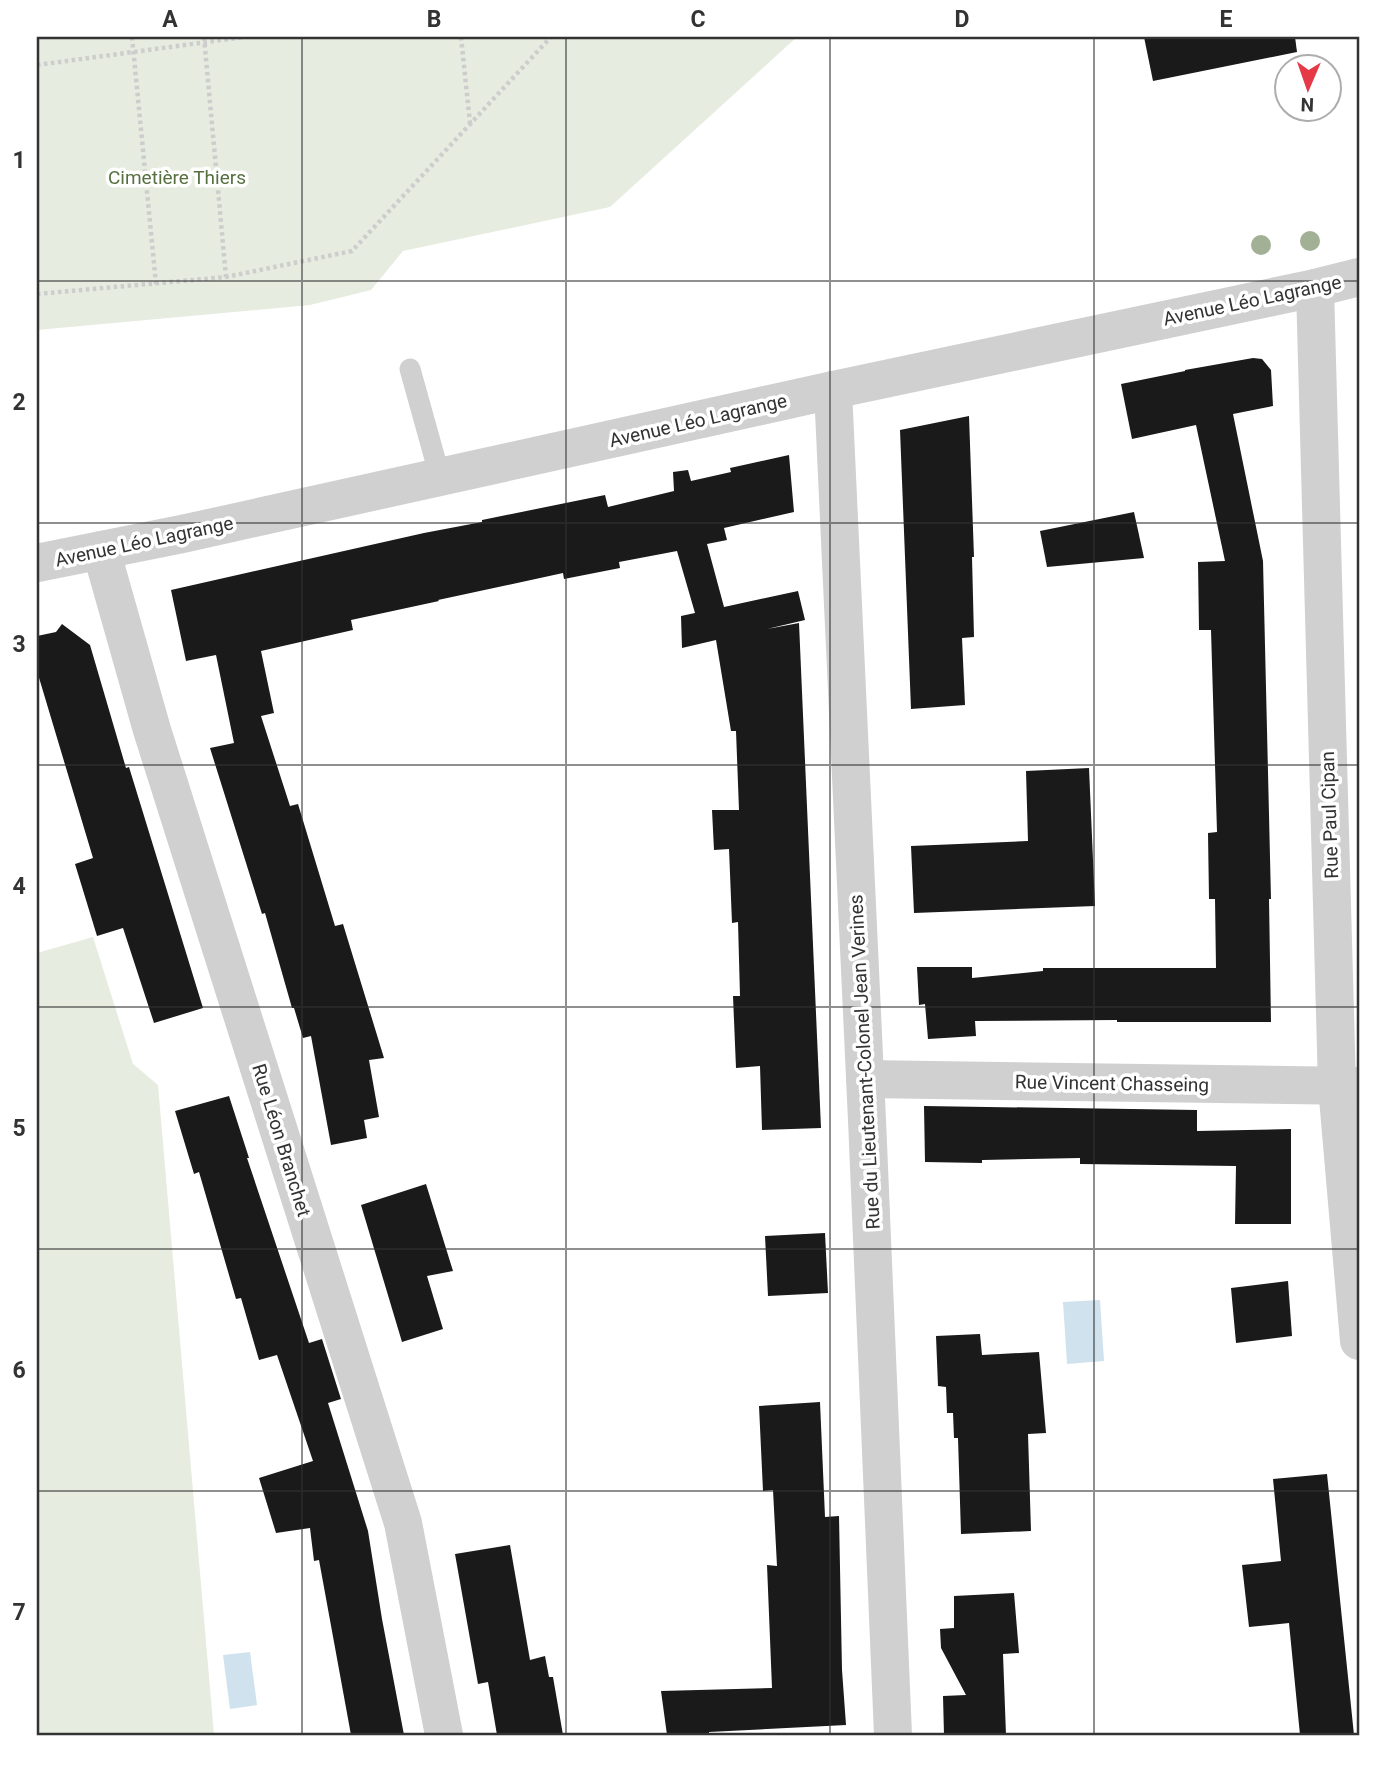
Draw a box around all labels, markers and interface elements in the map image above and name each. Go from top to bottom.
text: A [162,6,178,33]
text: B [427,6,441,33]
text: C [690,6,706,33]
text: D [955,6,969,33]
text: E [1220,6,1233,33]
north arrow [1274,52,1344,122]
text: N [1300,93,1315,116]
text: 1 [12,147,26,174]
park label: Cimetière Thiers [108,166,246,189]
street label: Avenue Léo Lagrange [1161,270,1343,331]
text: 2 [12,389,26,416]
street label: Avenue Léo Lagrange [607,389,789,452]
street label: Avenue Léo Lagrange [53,511,235,572]
text: 3 [12,631,26,658]
street label: Rue Paul Cipan [1316,751,1343,879]
text: 4 [12,873,26,900]
street label: Rue du Lieutenant-Colonel Jean Verines [844,894,885,1230]
street label: Rue Léon Branchet [247,1061,316,1219]
street label: Rue Vincent Chasseing [1015,1070,1209,1097]
text: 5 [12,1115,26,1142]
text: 6 [12,1357,26,1384]
text: 7 [12,1599,26,1626]

